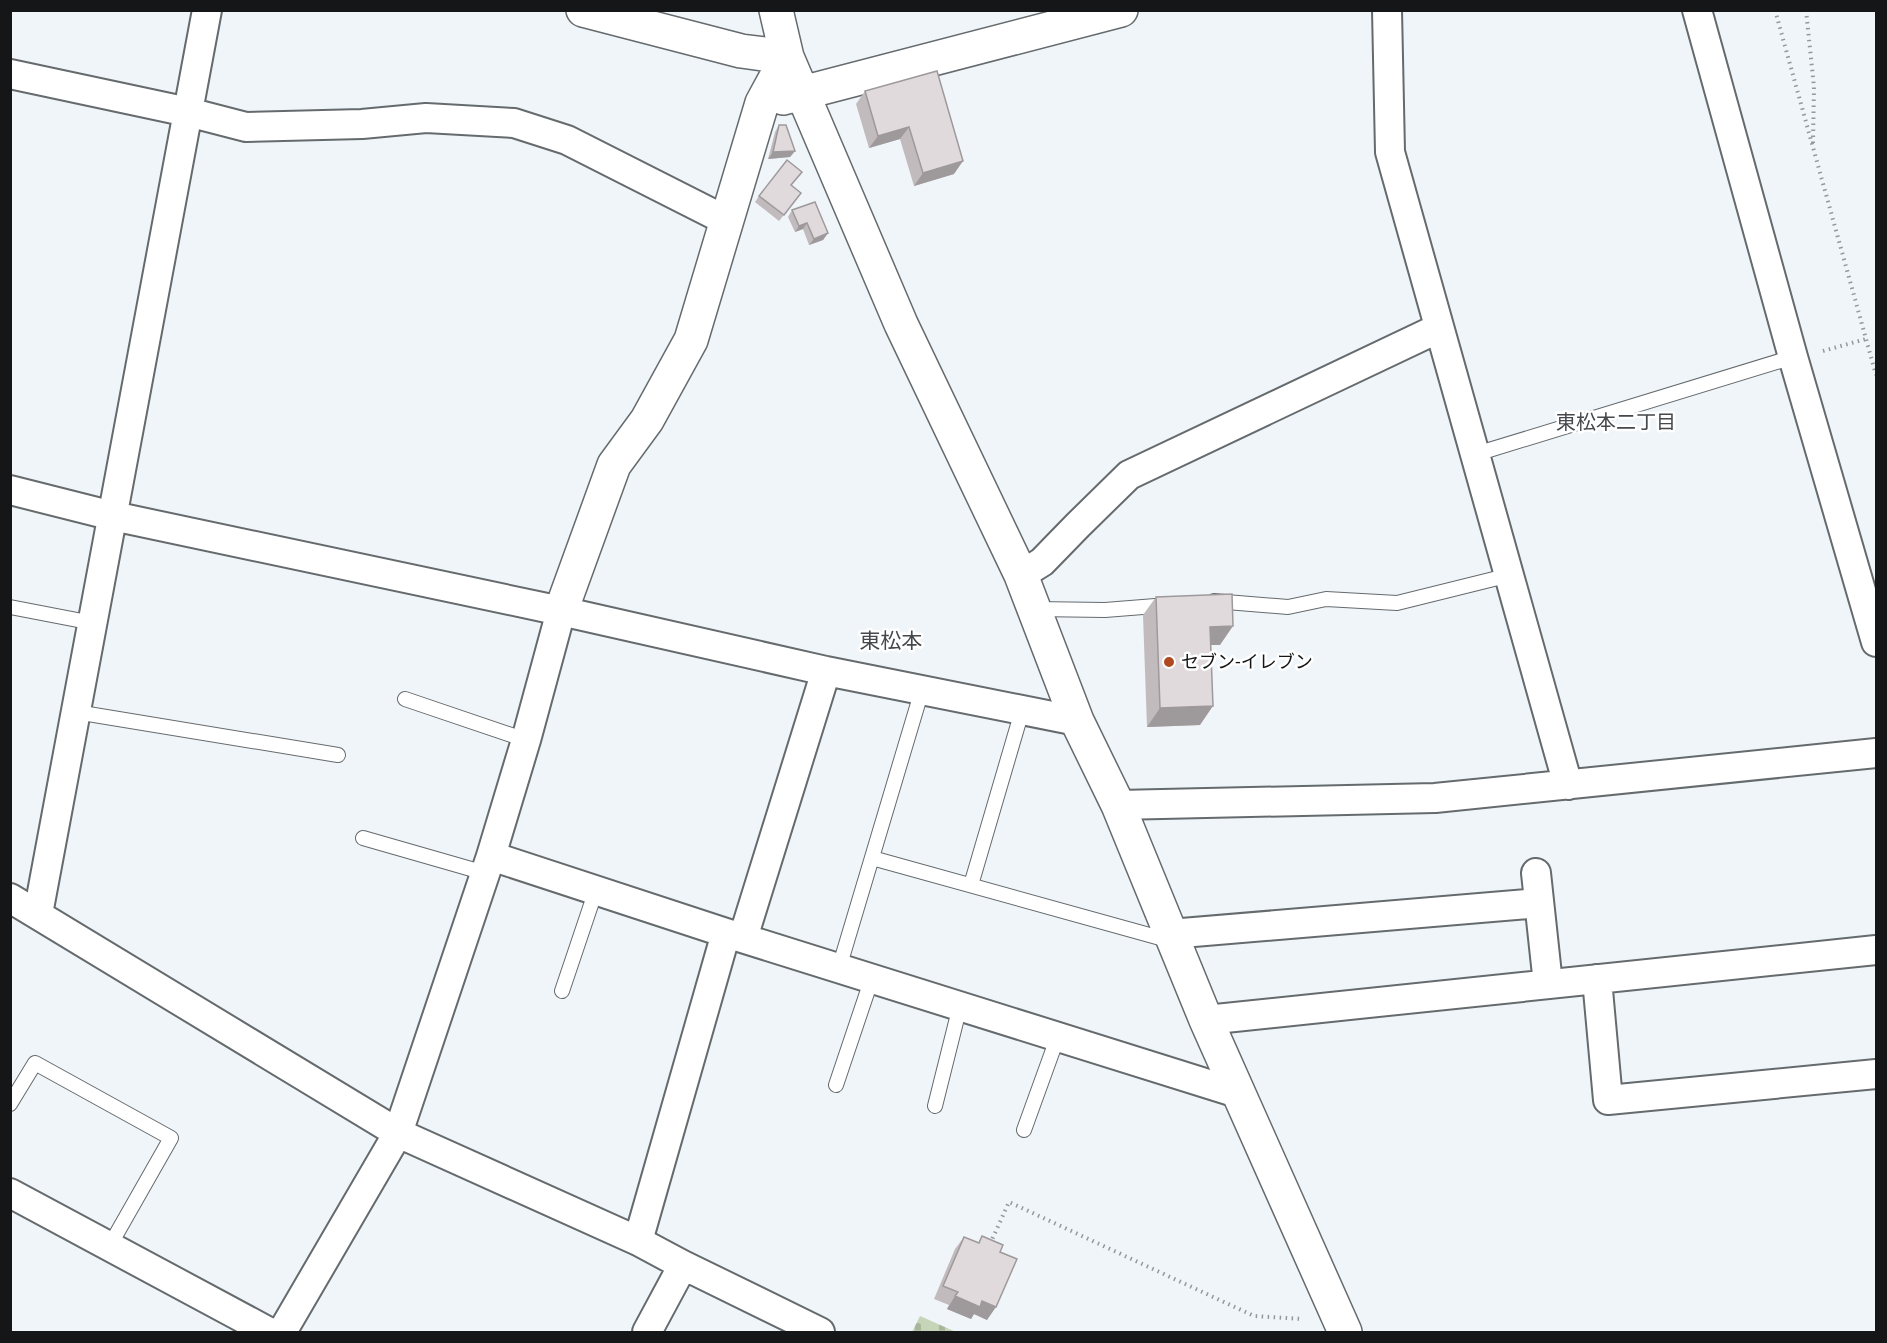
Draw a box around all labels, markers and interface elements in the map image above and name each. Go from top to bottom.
district label: 東松本二丁目 [1556,408,1676,435]
district label: 東松本 [860,626,923,654]
place label: セブン-イレブン [1181,649,1313,673]
marker: セブン-イレブン [1162,655,1176,669]

